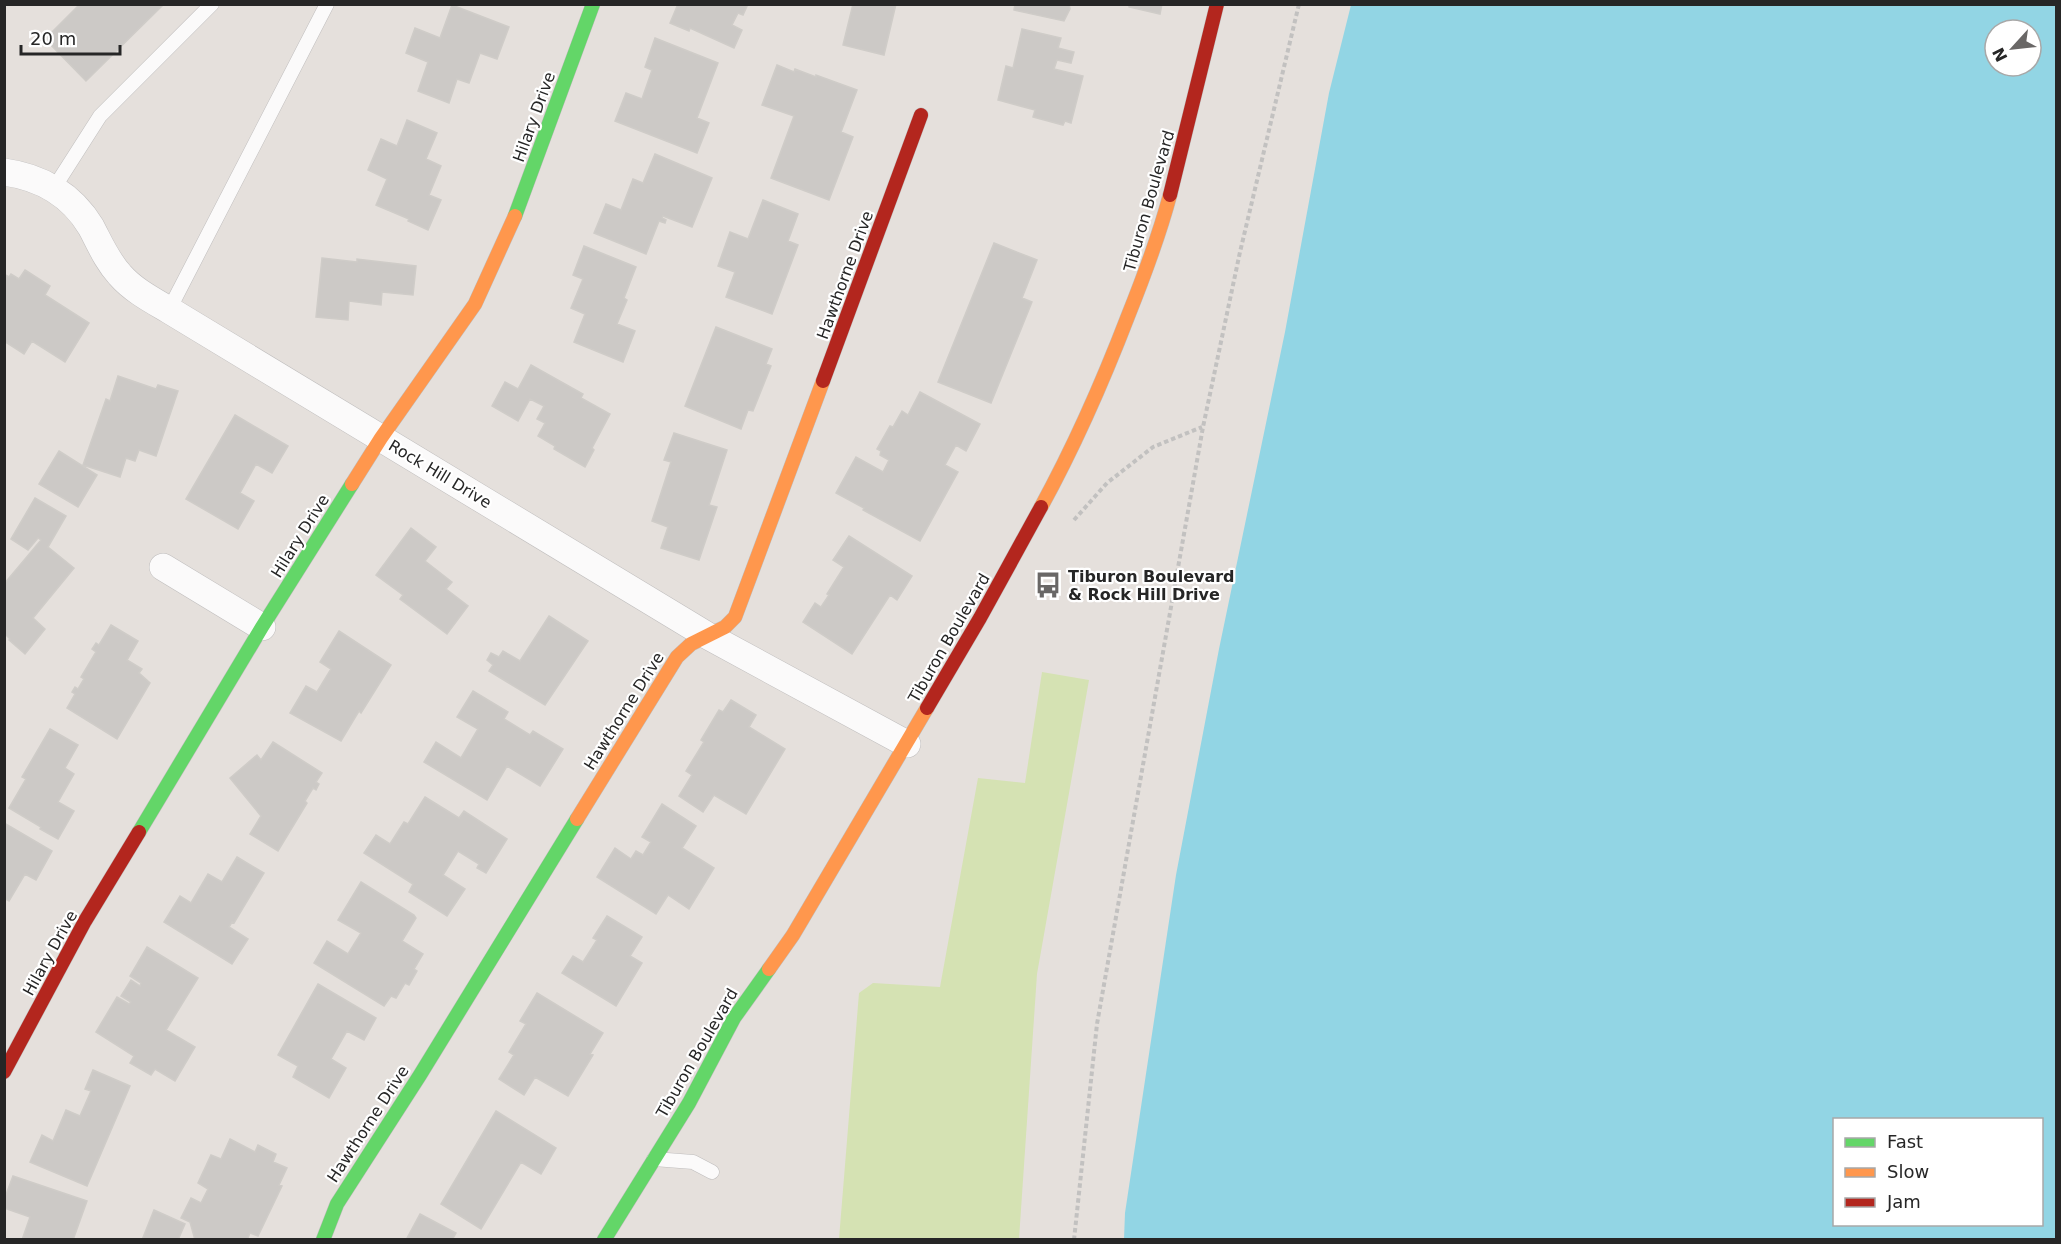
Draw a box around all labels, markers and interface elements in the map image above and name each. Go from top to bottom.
scale bar [21,18,120,56]
north arrow [1983,18,2043,78]
text: 20 m [30,28,76,49]
text: N [1989,44,2012,65]
street label: Hilary Drive [509,69,559,165]
street label: Tiburon Boulevard [1119,128,1178,275]
street label: Hawthorne Drive [813,208,877,342]
street label: Rock Hill Drive [385,436,495,512]
street label: Hilary Drive [267,491,333,581]
place label: Tiburon Boulevard & Rock Hill Drive [1068,567,1235,604]
street label: Tiburon Boulevard [904,570,994,707]
bus stop icon: Tiburon Boulevard & Rock Hill Drive [1033,570,1063,600]
street label: Hawthorne Drive [580,649,668,773]
street label: Hilary Drive [19,907,81,999]
street label: Tiburon Boulevard [652,985,742,1122]
street label: Hawthorne Drive [323,1062,413,1186]
legend [1833,1118,2043,1226]
text: Fast [1887,1131,1923,1152]
text: Slow [1887,1161,1929,1182]
text: Jam [1886,1191,1921,1212]

